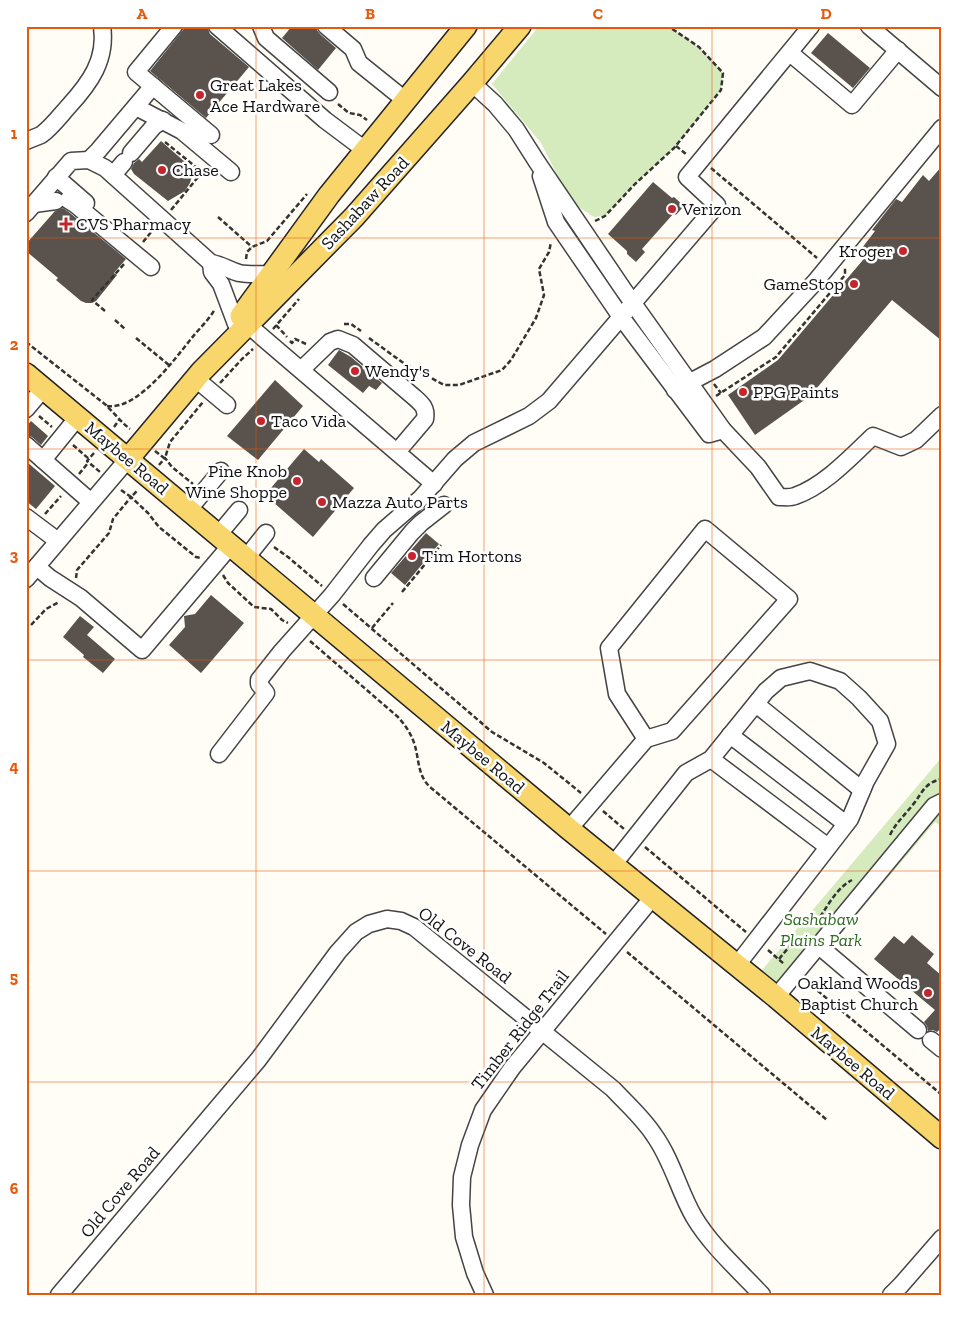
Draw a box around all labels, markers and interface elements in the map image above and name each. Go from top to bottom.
text: A [137,4,148,23]
text: B [365,4,375,23]
text: C [593,4,603,23]
text: D [820,4,832,23]
place label: Great Lakes Ace Hardware [210,74,320,117]
marker: Great Lakes Ace Hardware [194,89,206,101]
text: 1 [11,124,18,143]
street label: Sashabaw Road [316,152,414,254]
place label: Chase [172,159,219,181]
marker: Chase [156,164,168,176]
place label: Verizon [681,198,742,220]
marker: Verizon [666,203,678,215]
place label: CVS Pharmacy [76,213,192,235]
marker: CVS Pharmacy [60,218,72,230]
place label: Kroger [839,240,893,262]
marker: Kroger [897,245,909,257]
place label: GameStop [763,273,844,295]
marker: GameStop [848,278,860,290]
text: 2 [10,335,19,354]
place label: Wendy's [365,360,430,382]
marker: Wendy's [349,365,361,377]
place label: PPG Paints [753,381,839,403]
marker: PPG Paints [737,386,749,398]
place label: Taco Vida [271,410,347,432]
marker: Taco Vida [255,415,267,427]
street label: Maybee Road [81,417,173,499]
place label: Pine Knob Wine Shoppe [185,460,287,503]
marker: Pine Knob Wine Shoppe [291,475,303,487]
place label: Mazza Auto Parts [332,491,468,513]
marker: Mazza Auto Parts [316,496,328,508]
place label: Tim Hortons [422,545,522,567]
text: 3 [10,546,19,565]
marker: Tim Hortons [406,550,418,562]
street label: Maybee Road [437,716,529,798]
text: 4 [9,757,19,776]
street label: Old Cove Road [414,902,516,988]
park label: Sashabaw Plains Park [780,908,862,951]
street label: Timber Ridge Trail [466,965,574,1094]
text: 5 [10,968,18,987]
place label: Oakland Woods Baptist Church [798,972,918,1015]
marker: Oakland Woods Baptist Church [922,987,934,999]
street label: Maybee Road [807,1022,899,1104]
street label: Old Cove Road [75,1142,165,1242]
text: 6 [10,1179,19,1198]

